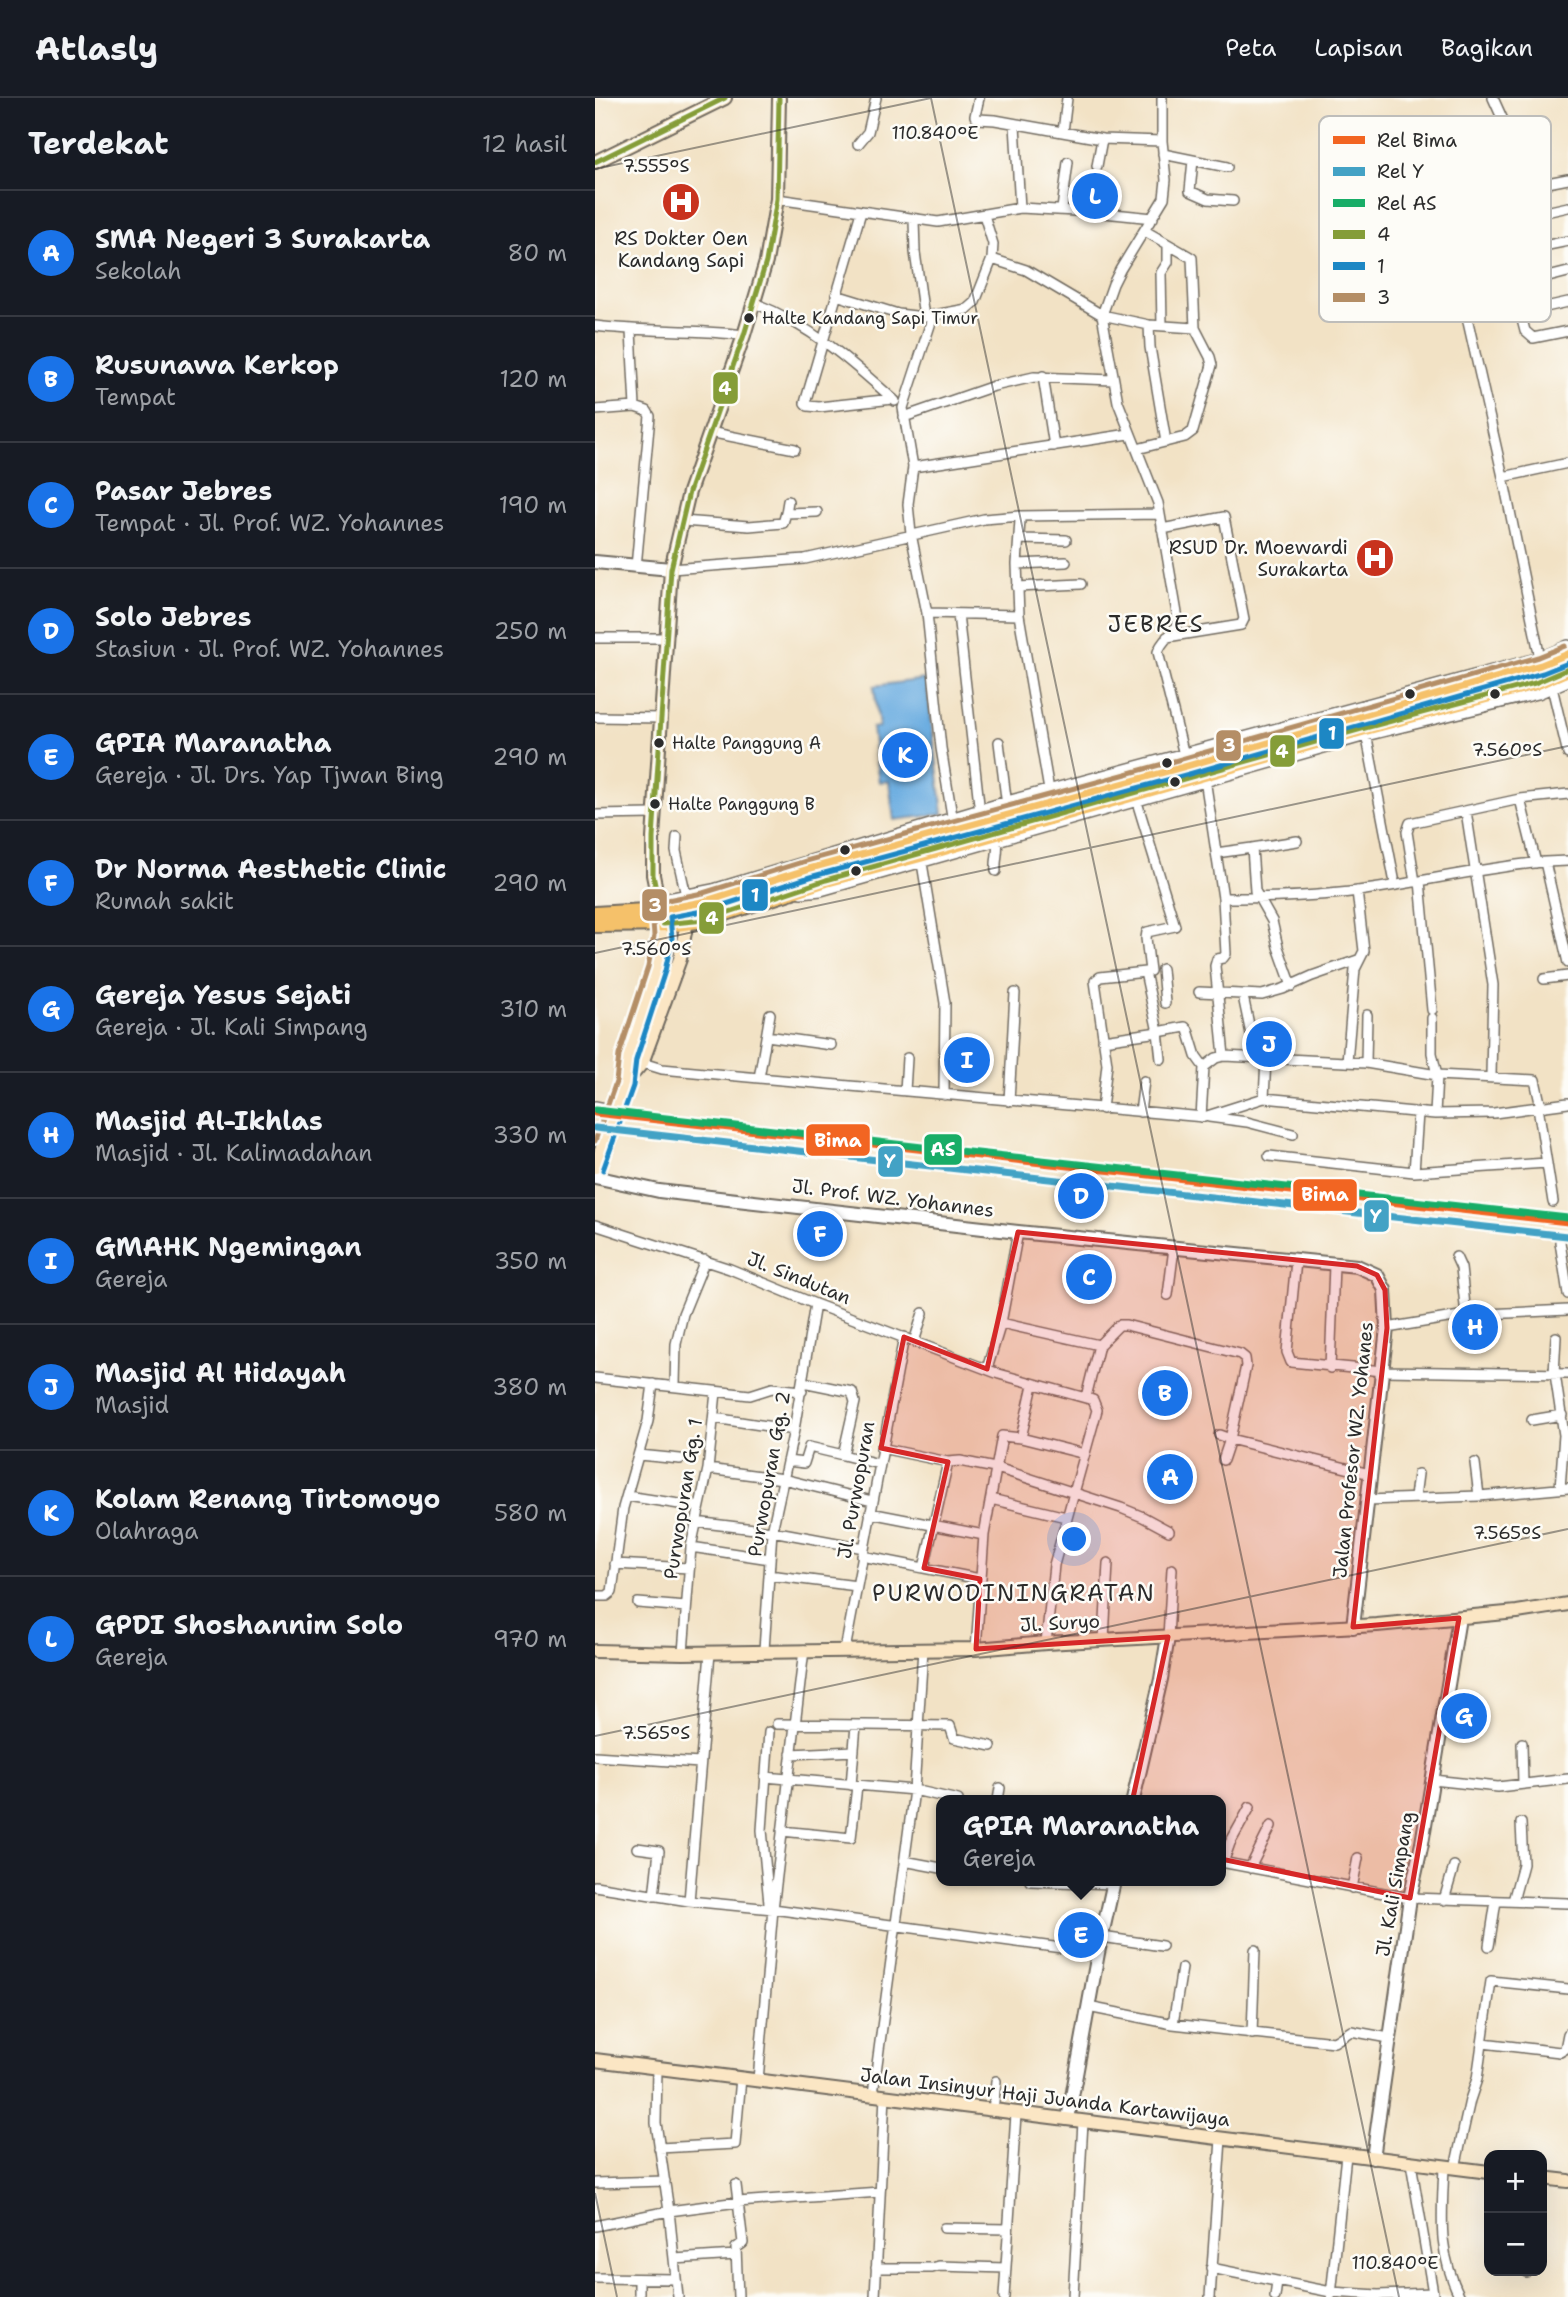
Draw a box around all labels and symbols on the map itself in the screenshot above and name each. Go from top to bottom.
legend [1319,116,1551,322]
text: 110.840°E [891,121,979,145]
text: Rel Bima [1377,128,1457,153]
text: 7.555°S [623,154,689,178]
text: Rel Y [1377,159,1424,184]
pin: L [1072,170,1118,222]
hospital icon: RS Dokter Oen Kandang Sapi [660,181,702,223]
text: Rel AS [1377,191,1437,216]
text: 4 [1377,222,1390,247]
place label: RS Dokter Oen Kandang Sapi [614,226,748,273]
text: 1 [1377,254,1385,279]
text: 3 [1377,285,1390,310]
place label: Halte Kandang Sapi Timur [762,307,978,329]
marker: Halte Kandang Sapi Timur [742,311,756,325]
line badge: 4 [712,371,739,405]
text: 4 [718,376,732,401]
place label: RSUD Dr. Moewardi Surakarta [1169,535,1348,582]
hospital icon: RSUD Dr. Moewardi Surakarta [1354,537,1396,579]
district label: JEBRES [1107,609,1205,639]
unlabelled marker [1403,687,1417,701]
unlabelled marker [1488,687,1502,701]
line badge: 1 [1318,717,1345,750]
text: 1 [1328,721,1336,746]
pin: K [882,729,928,781]
line badge: 3 [1215,729,1242,762]
place label: Halte Panggung A [672,732,821,754]
text: 3 [1222,733,1236,758]
line badge: 4 [1269,734,1296,768]
marker: Halte Panggung A [652,736,666,750]
text: 7.560°S [1472,738,1542,762]
text: 4 [1275,739,1289,764]
unlabelled marker [1160,756,1174,770]
unlabelled marker [1168,775,1182,789]
place label: Halte Panggung B [668,793,815,815]
marker: Halte Panggung B [648,797,662,811]
unlabelled marker [838,843,852,857]
unlabelled marker [849,864,863,878]
line badge: 1 [741,878,769,912]
text: 1 [751,883,759,908]
line badge: 3 [641,888,668,922]
text: 3 [648,893,662,918]
line badge: 4 [698,901,725,935]
text: 4 [705,906,719,931]
text: 7.560°S [621,937,691,961]
pin: J [1246,1018,1292,1070]
pin: I [944,1034,990,1086]
line badge: Bima [805,1123,871,1157]
text: Bima [814,1128,862,1153]
line badge: AS [923,1133,963,1166]
text: AS [930,1137,956,1162]
line badge: Y [877,1145,904,1178]
text: Y [884,1149,896,1174]
pin: D [1058,1170,1104,1222]
street label: Jl. Prof. WZ. Yohannes [791,1173,995,1223]
line badge: Bima [1292,1178,1358,1212]
text: Bima [1301,1182,1349,1207]
line badge: Y [1363,1199,1390,1233]
text: Y [1370,1204,1382,1229]
pin: F [797,1208,843,1260]
street label: Jl. Sindutan [744,1246,854,1310]
pin: C [1066,1251,1112,1303]
pin: H [1452,1301,1498,1353]
street label: Jalan Profesor WZ. Yohanes [1327,1321,1379,1579]
pin: B [1142,1367,1188,1419]
street label: Purwopuran Gg. 2 [742,1389,796,1559]
street label: Purwopuran Gg. 1 [658,1417,708,1581]
street label: Jl. Purwopuran [832,1419,880,1561]
pin: A [1147,1451,1193,1503]
text: 7.565°S [1473,1521,1541,1545]
your location [1057,1522,1091,1556]
district label: PURWODININGRATAN [872,1578,1156,1608]
street label: Jl. Suryo [1019,1608,1101,1638]
pin: G [1441,1690,1487,1742]
text: 7.565°S [622,1721,690,1745]
street label: Jl. Kali Simpang [1370,1809,1420,1959]
pin: E [1058,1909,1104,1961]
street label: Jalan Insinyur Haji Juanda Kartawijaya [859,2062,1232,2132]
text: 110.840°E [1351,2251,1439,2275]

